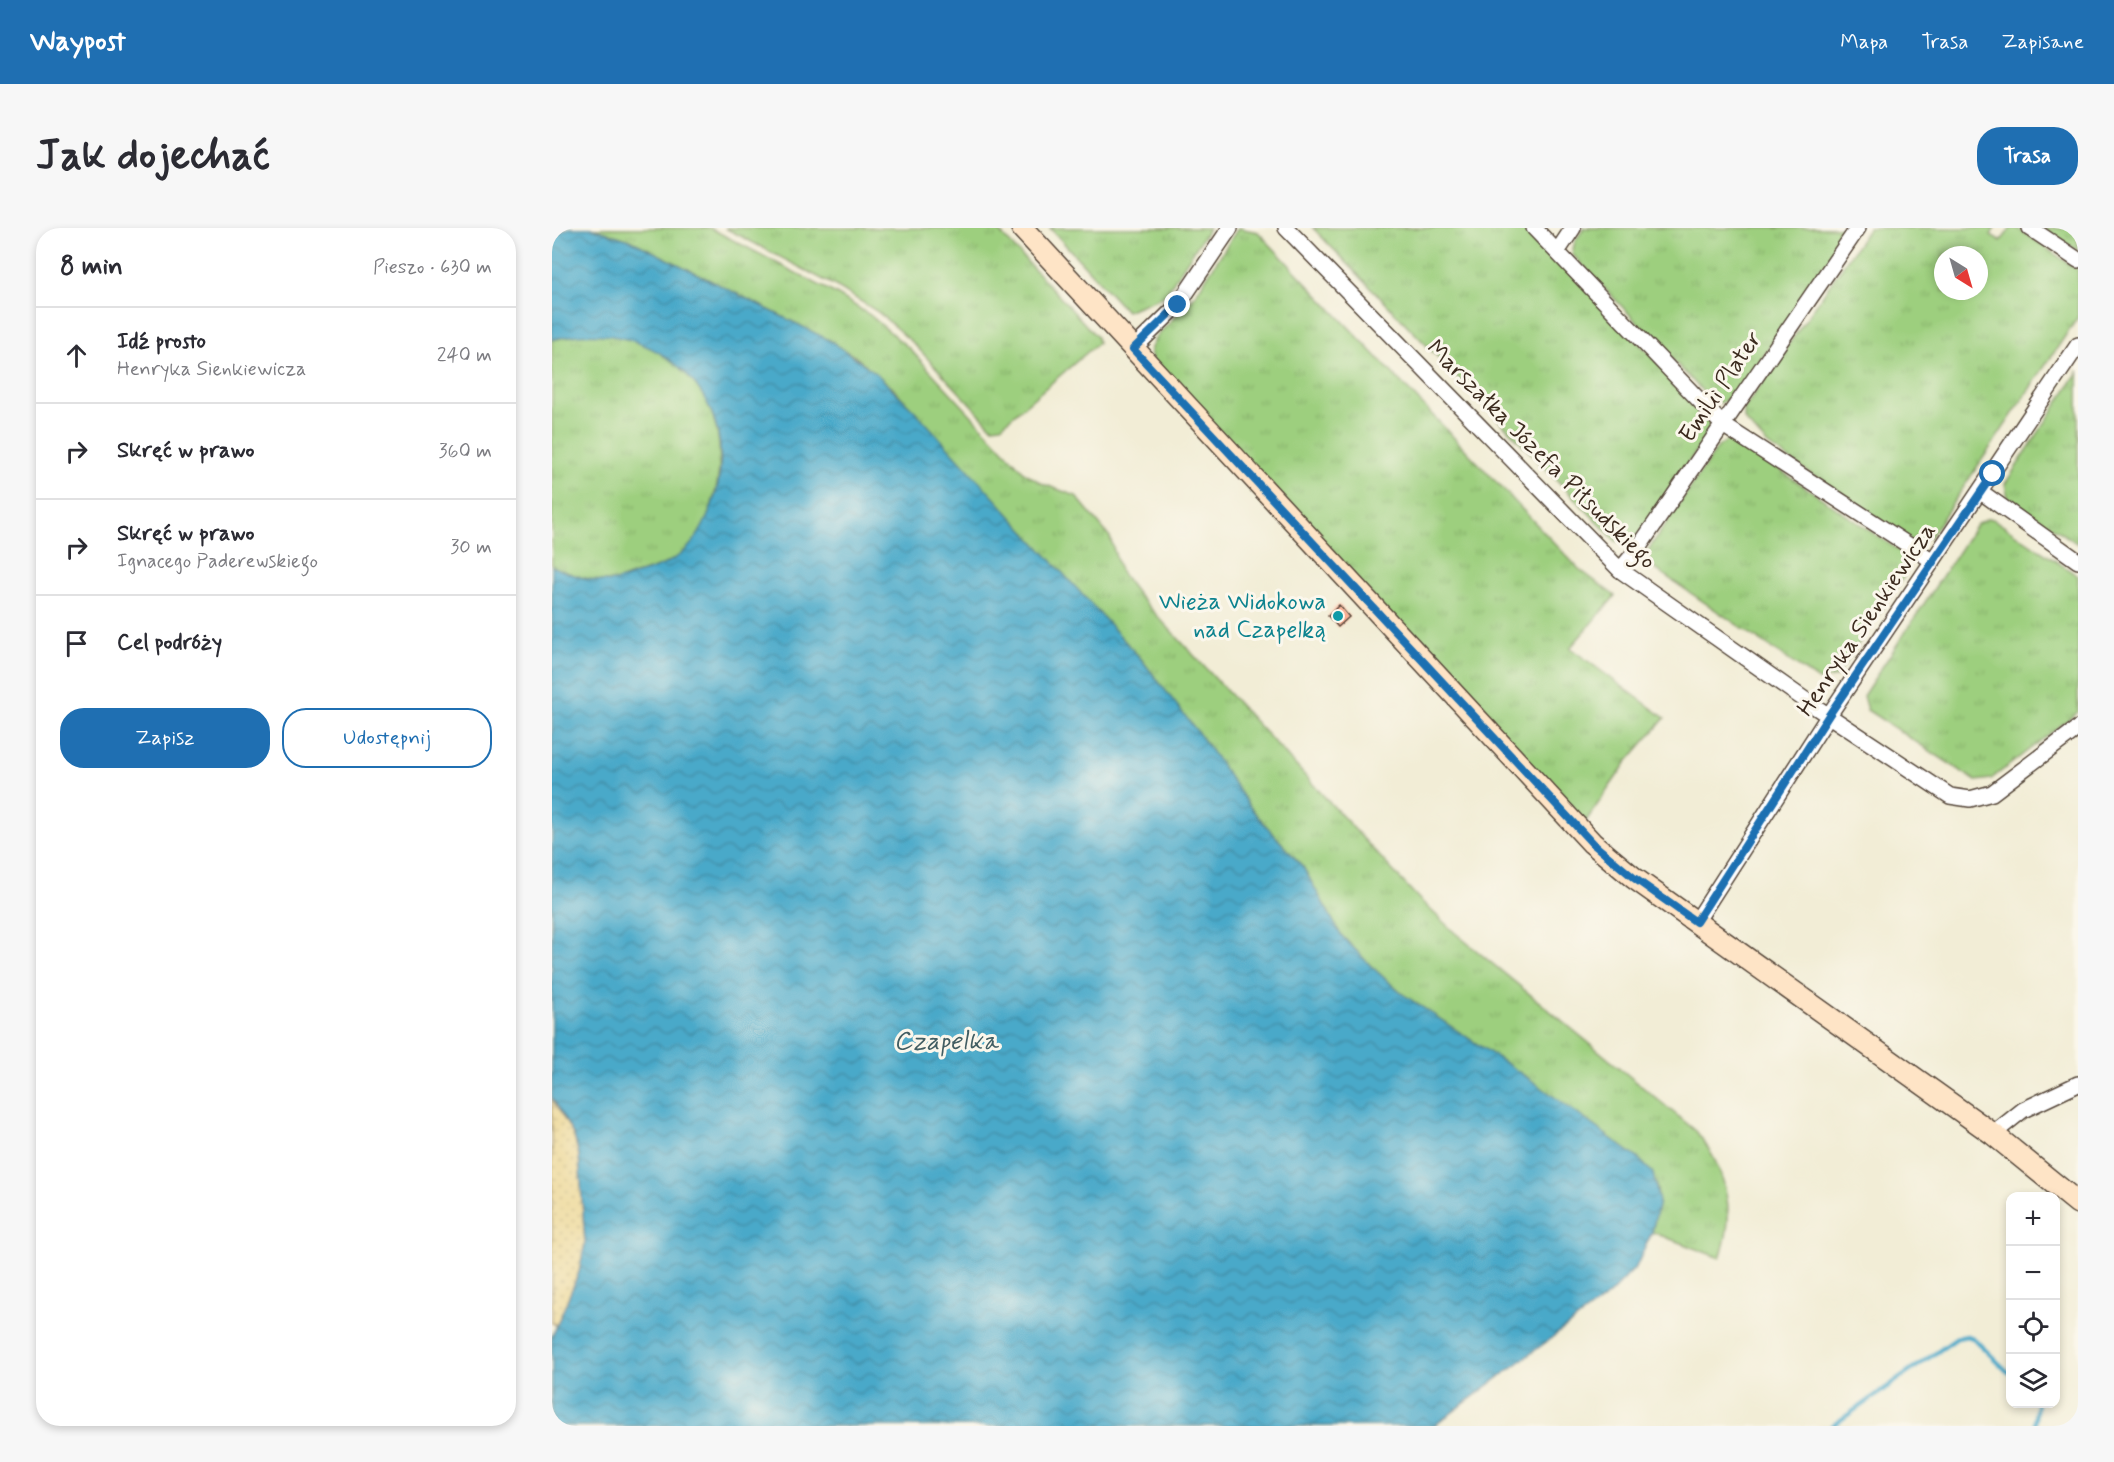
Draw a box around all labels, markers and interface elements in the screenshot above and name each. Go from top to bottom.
text: Waypost [30,24,126,61]
text: Mapa [1840,28,1888,56]
text: Trasa [1921,28,1969,56]
text: Zapisane [2002,28,2084,56]
button: Trasa [1977,127,2078,185]
text: Jak dojechać [36,129,270,184]
north arrow [1934,246,1988,300]
text: 8 min [60,250,123,284]
text: Pieszo · 630 m [373,254,492,281]
route end [1164,291,1190,317]
street label: Emilii Plater [1672,325,1770,449]
text: Idź prosto [117,328,206,356]
street label: Marszałka Józefa Piłsudskiego [1417,333,1663,579]
icon: ahead [60,339,93,372]
text: 240 m [437,342,492,369]
text: Henryka Sienkiewicza [117,356,306,383]
icon: right [60,435,93,468]
text: Skręć w prawo [117,437,254,465]
text: 360 m [439,438,492,465]
route start [1979,460,2005,486]
street label: Henryka Sienkiewicza [1791,517,1943,723]
text: Skręć w prawo [117,520,254,548]
icon: right [60,531,93,564]
text: 30 m [450,534,492,561]
text: Ignacego Paderewskiego [117,548,318,575]
place label: Wieża Widokowa nad Czapelką [1159,587,1326,646]
marker: Wieża Widokowa nad Czapelką [1331,609,1345,623]
icon: arrive [60,627,93,660]
text: Cel podróży [117,629,222,657]
button: Zapisz [60,708,270,768]
button: Udostępnij [282,708,492,768]
water label: Czapelka [894,1025,1000,1059]
map controls [2006,1192,2060,1408]
button: + [2006,1192,2060,1246]
button: − [2006,1246,2060,1300]
button: locate [2006,1300,2060,1354]
button: layers [2006,1354,2060,1408]

